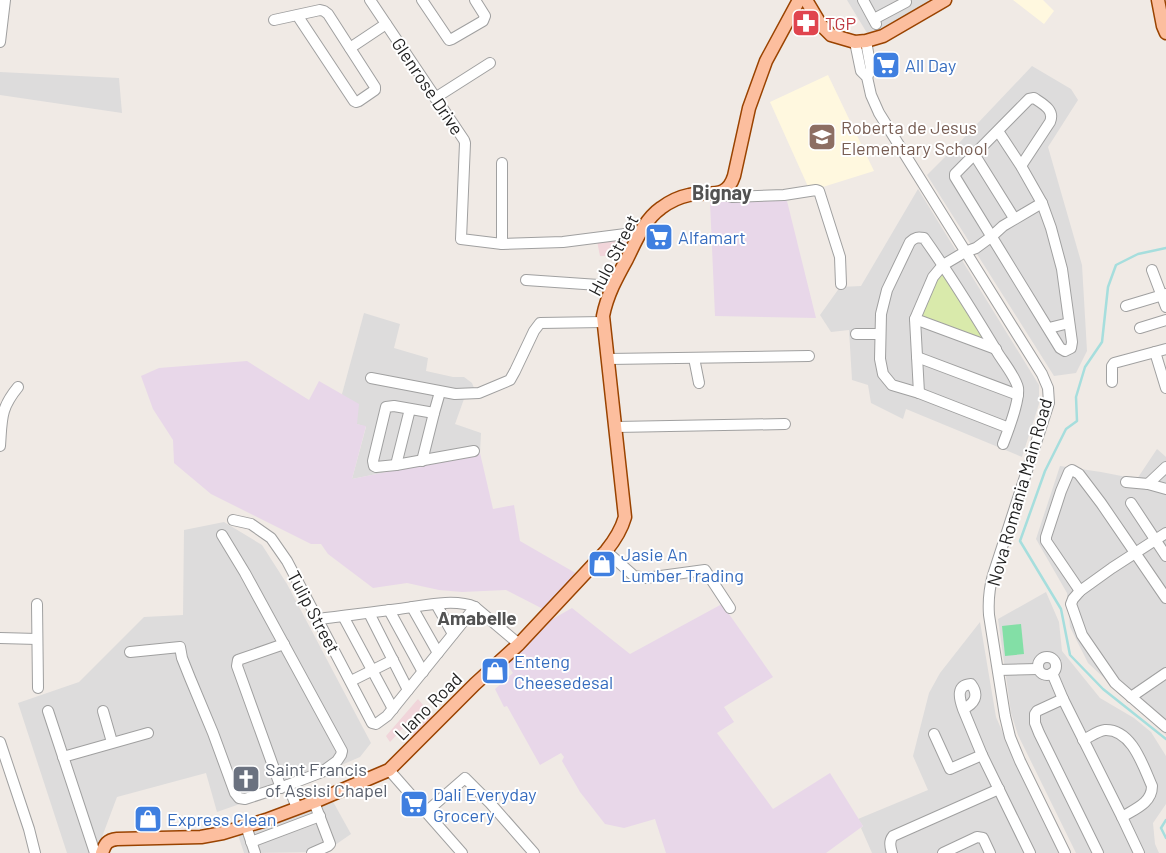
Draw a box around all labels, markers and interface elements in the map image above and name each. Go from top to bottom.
pharmacy icon: TGP [791,8,821,38]
place label: TGP [825,12,856,34]
street label: Glenrose Drive [387,33,469,139]
supermarket icon: All Day [871,50,901,80]
place label: All Day [905,54,956,76]
place label: Roberta de Jesus Elementary School [841,116,988,159]
school or university icon: Roberta de Jesus Elementary School [807,122,837,152]
district label: Bignay [692,180,752,204]
street label: Hulo Street [583,211,643,299]
supermarket icon: Alfamart [644,222,674,252]
place label: Alfamart [678,226,746,248]
street label: Nova Romania Main Road [982,395,1056,589]
place label: Jasie An Lumber Trading [621,543,744,586]
shop icon: Jasie An Lumber Trading [587,549,617,579]
street label: Tulip Street [283,567,345,657]
district label: Amabelle [437,606,517,629]
place label: Enteng Cheesedesal [514,650,613,693]
shop icon: Enteng Cheesedesal [480,656,510,686]
street label: Llano Road [390,668,466,744]
place label: Saint Francis of Assisi Chapel [265,758,388,801]
church icon: Saint Francis of Assisi Chapel [231,764,261,794]
place label: Dali Everyday Grocery [433,783,537,826]
supermarket icon: Dali Everyday Grocery [399,789,429,819]
shop icon: Express Clean [133,804,163,834]
place label: Express Clean [167,808,276,830]

